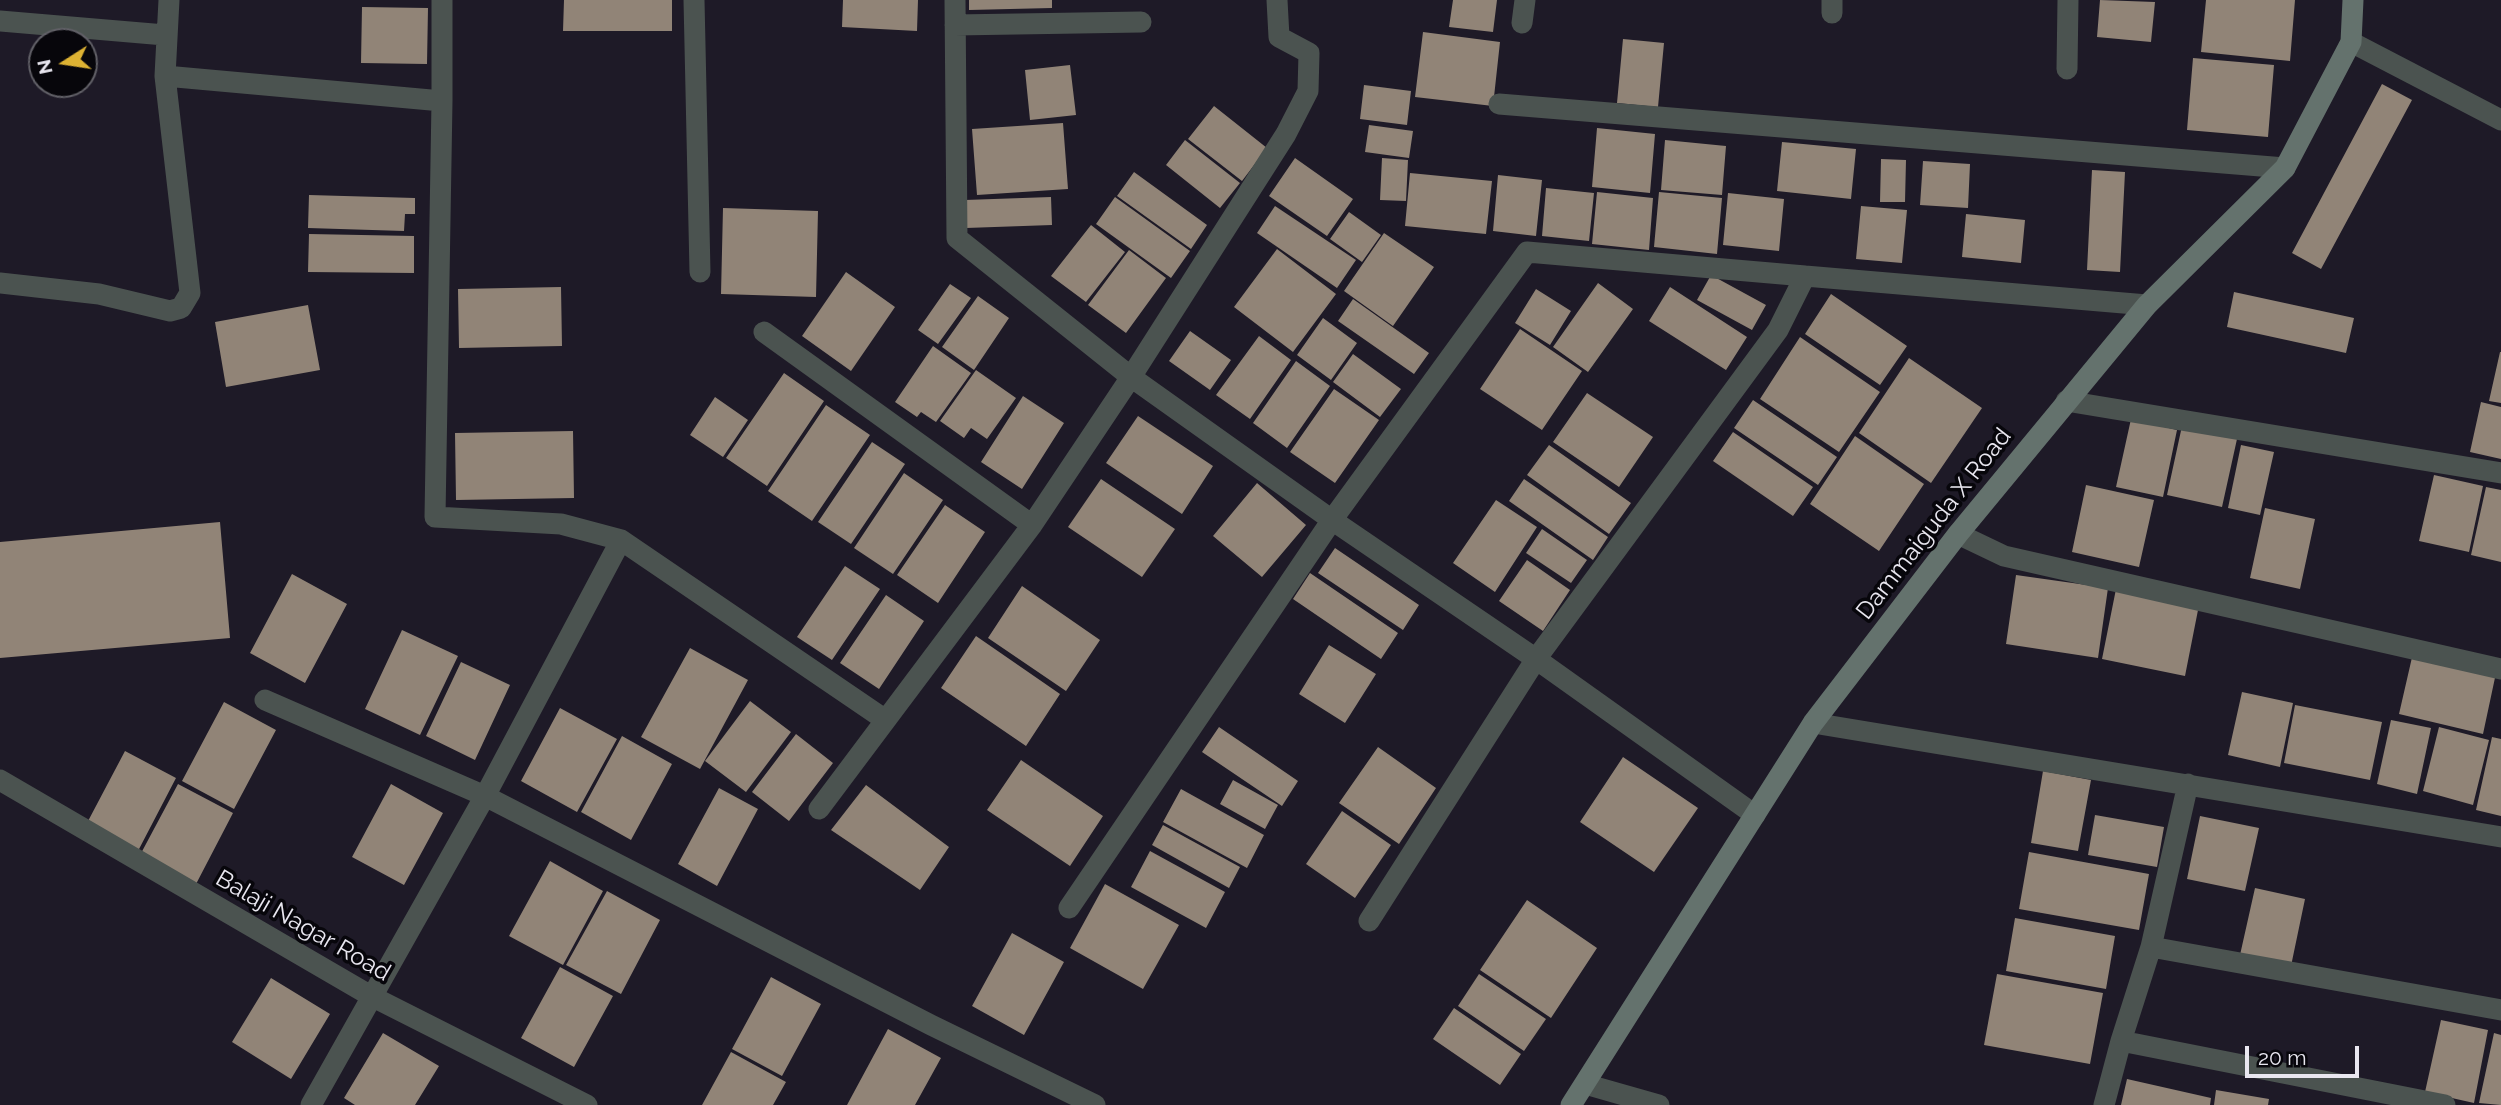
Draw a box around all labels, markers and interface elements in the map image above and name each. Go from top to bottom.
north arrow [28,28,98,98]
text: N [32,58,57,76]
street label: Dammaiguda X Road [1850,423,2018,625]
street label: Balaji Nagar Road [211,864,395,988]
scale bar [2249,1032,2363,1076]
text: 20 m [2258,1045,2306,1070]

